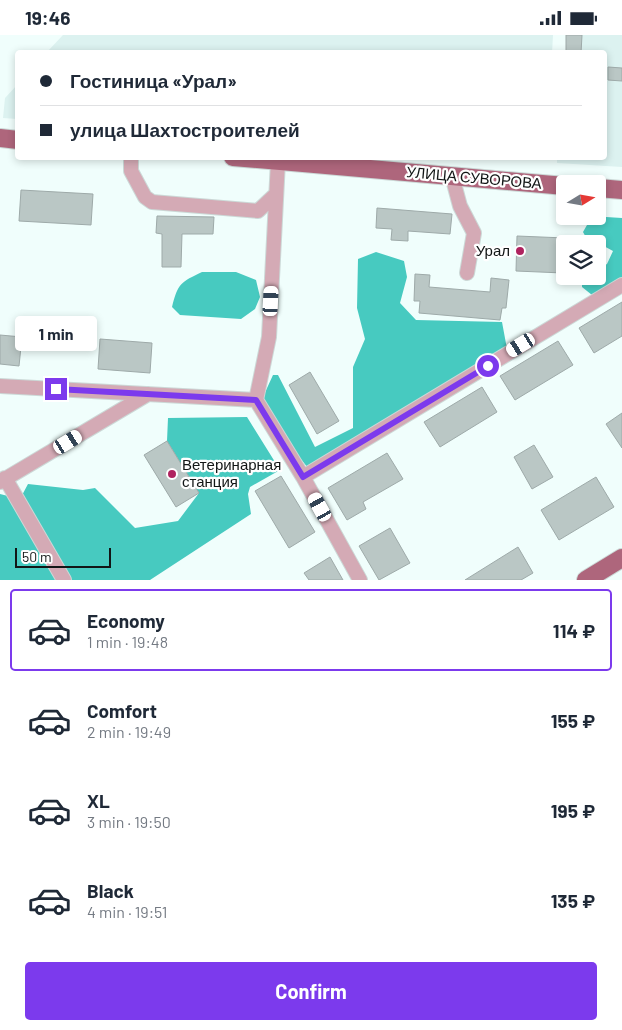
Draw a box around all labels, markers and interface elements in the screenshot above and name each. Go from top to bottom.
text: 19:46 [25,6,70,29]
text: Гостиница «Урал» [70,69,237,92]
text: улица Шахтостроителей [70,118,300,141]
street label: УЛИЦА СУВОРОВА [406,162,542,192]
north arrow [556,175,606,225]
map controls [556,175,606,285]
button: layers [556,235,606,285]
place label: Урал [476,241,510,259]
marker: Урал [514,245,526,257]
car [262,286,279,316]
callout: 1 min [15,317,97,351]
text: 1 min [38,324,74,343]
car [504,331,537,359]
route start [477,355,499,377]
route end [45,378,67,400]
car [51,428,84,456]
place label: Ветеринарная станция [182,455,281,490]
marker: Ветеринарная станция [166,468,178,480]
car [306,490,333,524]
scale bar [15,545,111,568]
text: 50 m [22,548,51,565]
icon: car [27,608,72,653]
text: Economy [87,609,165,632]
text: 114 ₽ [553,619,595,642]
text: 1 min · 19:48 [87,632,168,651]
icon: car [27,698,72,743]
text: Comfort [87,699,157,722]
text: 155 ₽ [551,709,595,732]
text: 2 min · 19:49 [87,722,171,741]
icon: car [27,788,72,833]
text: XL [87,789,110,812]
text: 195 ₽ [551,799,595,822]
text: 3 min · 19:50 [87,812,171,831]
icon: car [27,878,72,923]
text: Black [87,879,134,902]
text: 135 ₽ [551,889,595,912]
text: 4 min · 19:51 [87,902,167,921]
button: Confirm [25,962,597,1020]

